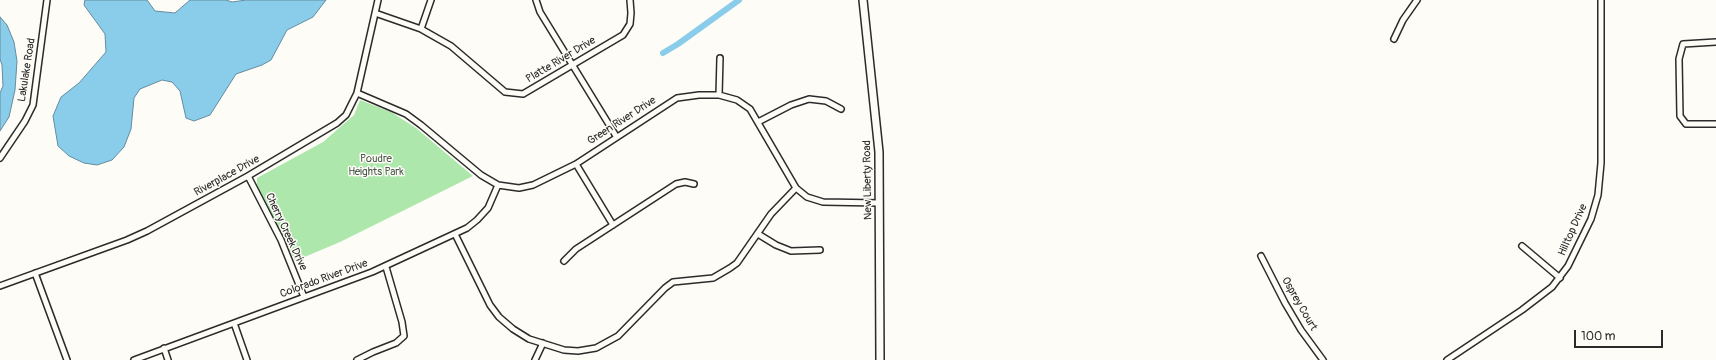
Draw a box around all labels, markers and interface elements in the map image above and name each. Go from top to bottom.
street label: Platte River Drive [524,34,598,86]
street label: Lakulake Road [15,37,39,103]
street label: Green River Drive [585,94,659,148]
street label: New Liberty Road [861,140,875,220]
park label: Poudre Heights Park [348,152,404,178]
street label: Riverplace Drive [192,153,262,199]
street label: Cherry Creek Drive [262,191,310,273]
street label: Hilltop Drive [1556,202,1590,258]
street label: Colorado River Drive [278,257,370,301]
street label: Osprey Court [1278,275,1320,333]
scale bar [1576,322,1665,348]
text: 100 m [1581,329,1615,344]

